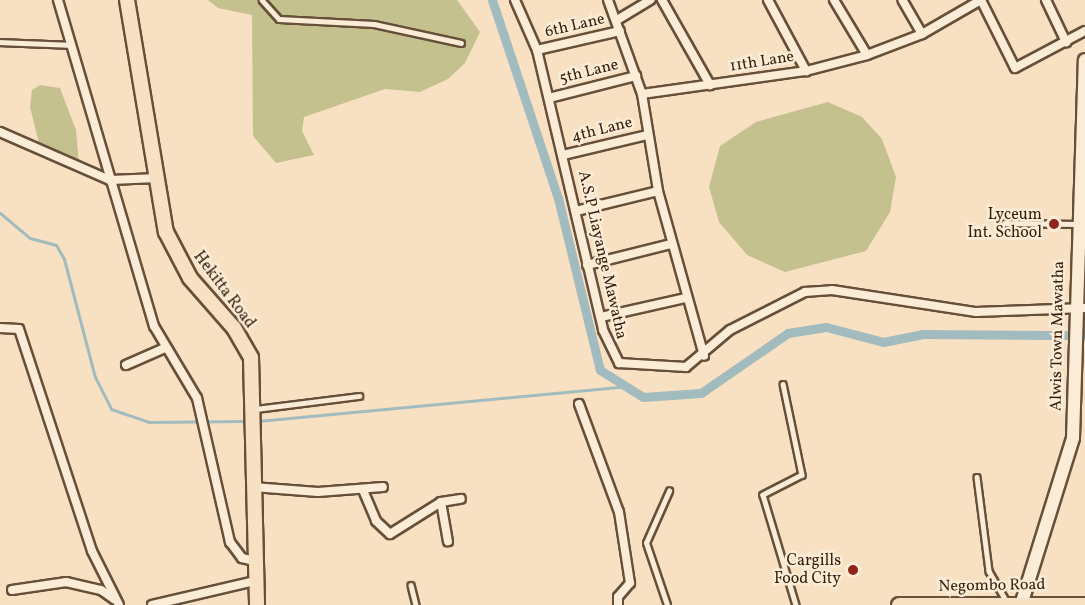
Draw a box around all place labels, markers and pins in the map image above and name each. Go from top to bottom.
place label: Lyceum Int. School [967,205,1042,243]
marker: Lyceum Int. School [1047,217,1061,231]
place label: Cargills Food City [774,551,841,589]
marker: Cargills Food City [846,563,860,577]

